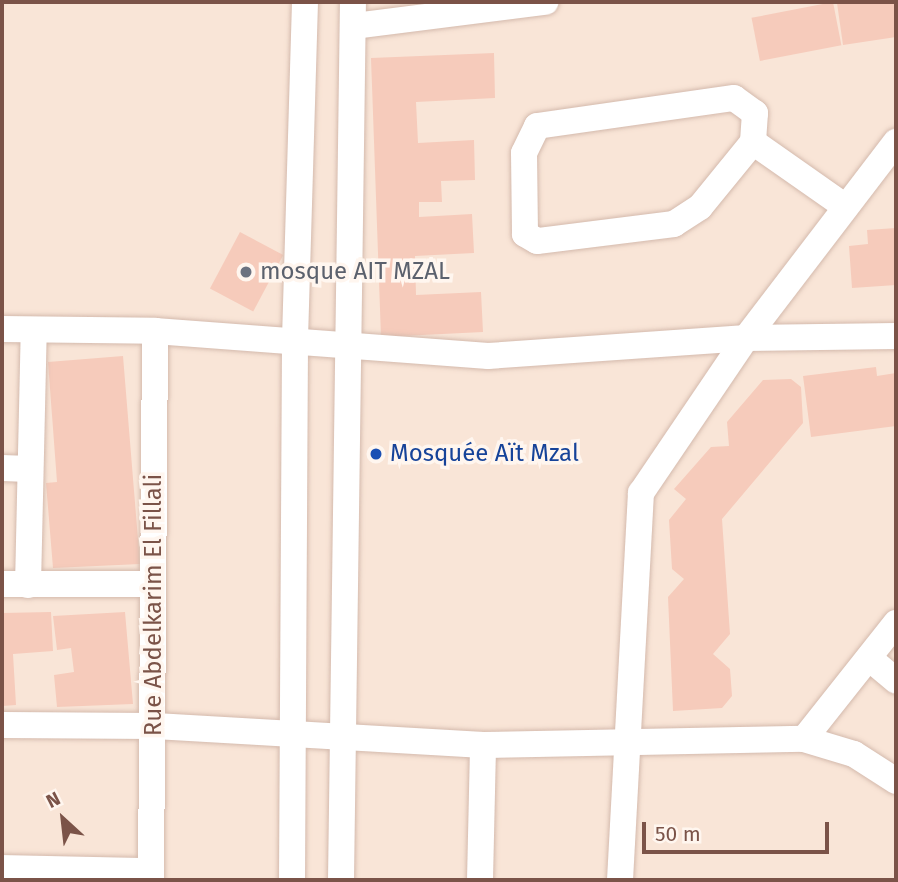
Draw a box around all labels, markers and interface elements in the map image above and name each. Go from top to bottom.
place label: mosque AIT MZAL [260,258,450,286]
marker: mosque AIT MZAL [238,264,254,280]
place label: Mosquée Aït Mzal [390,440,579,468]
marker: Mosquée Aït Mzal [368,446,384,462]
street label: Rue Abdelkarim El Fillali [140,474,168,736]
north arrow [28,784,98,854]
text: N [42,787,64,813]
scale bar [646,808,833,852]
text: 50 m [655,821,701,847]

